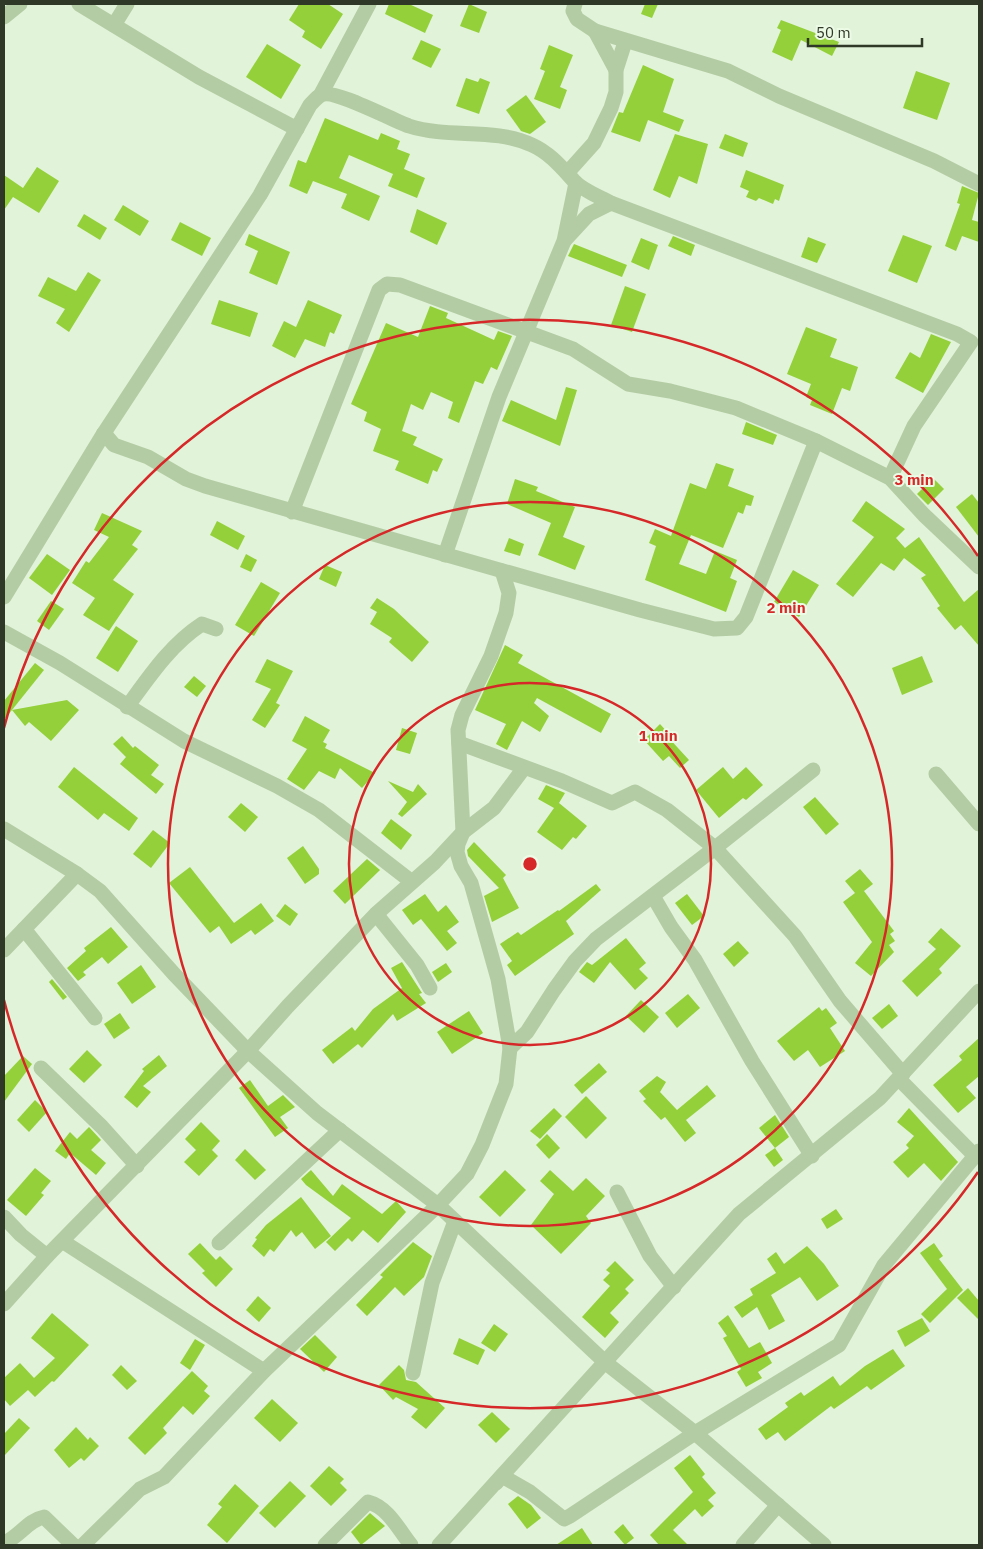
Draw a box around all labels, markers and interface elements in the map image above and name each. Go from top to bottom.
scale bar [808,15,922,47]
text: 50 m [816,23,851,42]
text: 3 min [894,470,934,489]
text: 2 min [766,598,806,617]
text: 1 min [638,726,678,745]
centre of rings [521,855,539,873]

